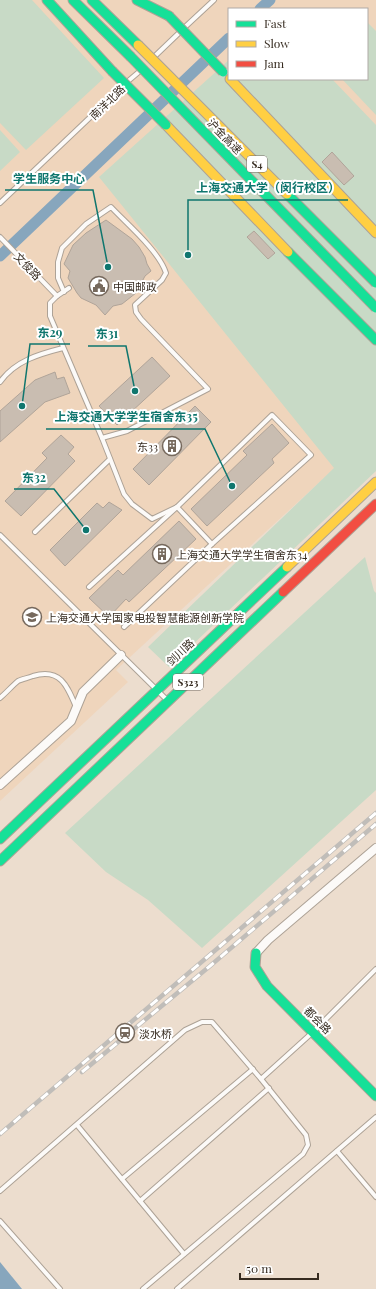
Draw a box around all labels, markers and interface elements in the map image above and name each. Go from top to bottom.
legend [228,8,368,80]
text: Fast [264,15,287,31]
text: Slow [264,35,290,51]
text: Jam [263,55,285,71]
street label: 南洋北路 [86,81,128,123]
street label: 沪金高速 [204,115,246,157]
road number: S4 [247,156,267,172]
callout: 学生服务中心 [5,166,93,190]
text: 学生服务中心 [13,170,85,186]
callout: 上海交通大学（闵行校区） [188,176,348,200]
text: 上海交通大学（闵行校区） [196,179,340,195]
street label: 文俊路 [11,249,45,283]
public building icon: 中国邮政 [88,275,110,297]
place label: 中国邮政 [113,279,157,294]
callout: 东29 [30,320,70,344]
callout: 东31 [88,322,126,346]
text: 东29 [38,324,63,340]
text: 东31 [96,325,119,341]
callout: 上海交通大学学生宿舍东35 [46,405,205,429]
text: 上海交通大学学生宿舍东35 [54,408,198,424]
building icon: 东33 [161,435,183,457]
place label: 东33 [137,439,158,454]
callout: 东32 [14,465,54,489]
text: 东32 [22,469,46,485]
building icon: 上海交通大学学生宿舍东34 [151,543,173,565]
place label: 上海交通大学学生宿舍东34 [176,547,308,562]
school or university icon: 上海交通大学国家电投智慧能源创新学院 [21,606,43,628]
place label: 上海交通大学国家电投智慧能源创新学院 [46,610,244,625]
street label: 剑川路 [163,635,197,669]
road number: S323 [173,674,203,690]
street label: 都会路 [301,1003,335,1037]
station icon: 淡水桥 [114,1022,136,1044]
place label: 淡水桥 [139,1026,172,1041]
scale bar [240,1255,318,1281]
text: 50 m [246,1260,272,1276]

